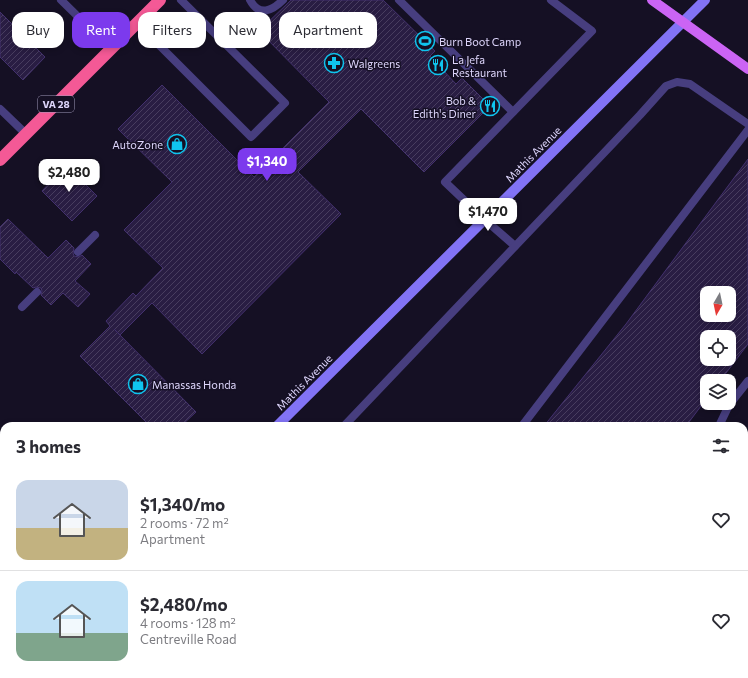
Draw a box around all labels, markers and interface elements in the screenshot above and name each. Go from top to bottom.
chip: Buy [12,12,64,48]
chip: Rent [72,12,130,48]
chip: Filters [138,12,206,48]
chip: New [214,12,271,48]
chip: Apartment [279,12,377,48]
sports icon: Burn Boot Camp [414,30,436,52]
place label: Burn Boot Camp [439,35,521,48]
pharmacy icon: Walgreens [323,52,345,74]
place label: La Jefa Restaurant [452,53,508,79]
restaurant icon: La Jefa Restaurant [427,54,449,76]
place label: Walgreens [348,57,400,70]
place label: Bob & Edith's Diner [413,94,477,120]
restaurant icon: Bob & Edith's Diner [479,95,501,117]
road number: VA 28 [38,96,74,112]
street label: Mathis Avenue [502,123,564,185]
shop icon: AutoZone [166,133,188,155]
place label: AutoZone [112,138,163,151]
pin: $1,340 [234,148,300,182]
text: $1,340 [247,153,287,169]
pin: $2,480 [36,159,102,193]
text: $2,480 [48,164,90,180]
pin: $1,470 [455,198,521,232]
text: $1,470 [468,203,508,219]
north arrow [700,286,736,322]
map controls [700,286,736,410]
button: locate [700,330,736,366]
street label: Mathis Avenue [273,351,335,413]
shop icon: Manassas Honda [127,373,149,395]
button: layers [700,374,736,410]
place label: Manassas Honda [152,378,236,391]
icon: filters [710,435,732,457]
text: 3 homes [16,436,81,457]
text: $1,340/mo [140,494,225,515]
icon: home [48,496,96,544]
icon: heart [710,509,732,531]
text: 2 rooms · 72 m² [140,515,229,531]
text: Apartment [140,531,205,547]
text: $2,480/mo [140,594,228,615]
icon: home [48,597,96,645]
icon: heart [710,610,732,632]
text: 4 rooms · 128 m² [140,615,236,631]
text: Centreville Road [140,631,237,647]

